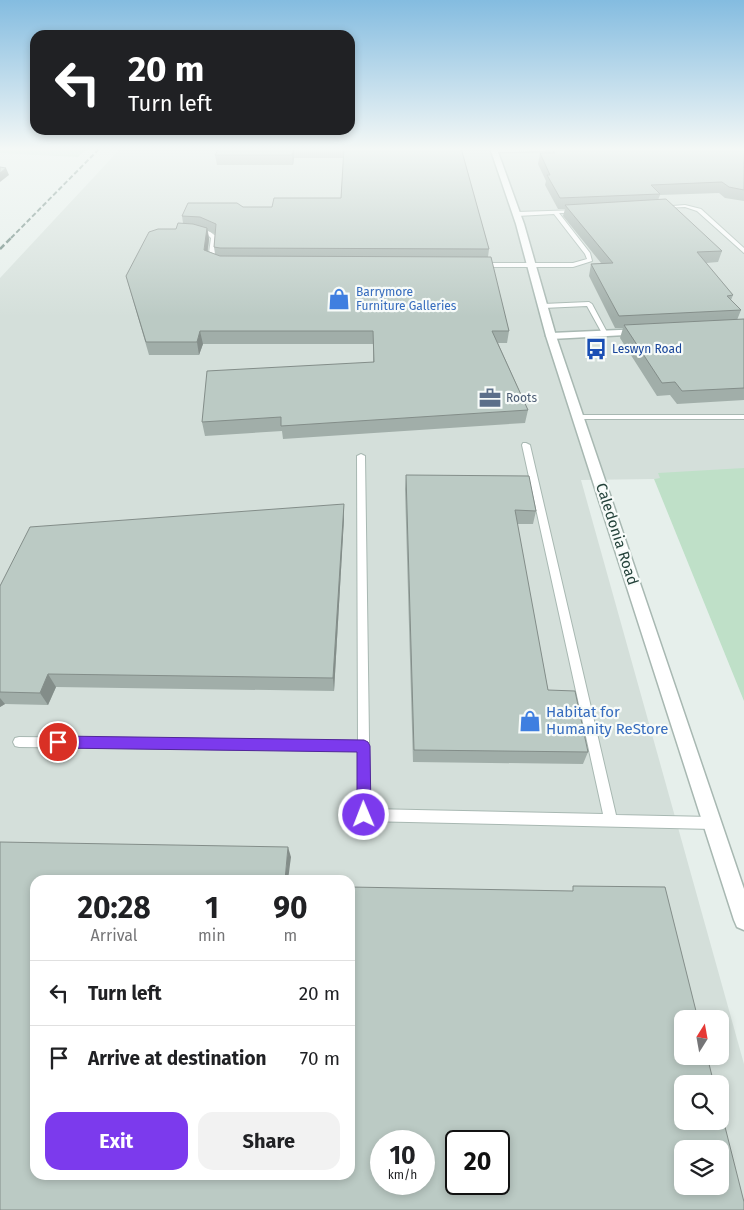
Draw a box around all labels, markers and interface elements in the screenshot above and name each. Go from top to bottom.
text: 20 m [128,48,204,90]
icon: left [45,50,110,115]
text: Turn left [128,90,212,117]
place label: Barrymore Furniture Galleries [356,285,457,313]
shop icon: Barrymore Furniture Galleries [326,286,352,312]
bus stop icon: Leswyn Road [583,336,609,362]
place label: Leswyn Road [612,342,682,356]
office icon: Roots [477,385,503,411]
place label: Roots [506,391,537,405]
street label: Caledonia Road [592,481,642,587]
place label: Habitat for Humanity ReStore [546,703,668,738]
shop icon: Habitat for Humanity ReStore [517,708,543,734]
pin [37,721,79,763]
icon: arrive [44,728,72,756]
position arrow [337,788,389,840]
text: 20:28 [77,890,151,926]
text: 1 [205,890,219,926]
text: 90 [273,890,308,926]
text: Arrival [91,926,138,945]
text: min [198,926,226,945]
text: m [283,926,297,945]
icon: left [45,979,73,1007]
text: Turn left [88,982,162,1005]
text: 20 m [299,982,340,1005]
north arrow [674,1010,729,1065]
map controls [674,1010,729,1195]
icon: arrive [45,1044,73,1072]
text: Arrive at destination [88,1047,267,1070]
text: 70 m [300,1047,340,1070]
button: search [674,1075,729,1130]
button: Exit [45,1112,188,1170]
button: Share [198,1112,340,1170]
speed limit sign: 20 [445,1130,510,1195]
button: layers [674,1140,729,1195]
text: 10 [389,1141,416,1171]
text: km/h [388,1168,417,1182]

